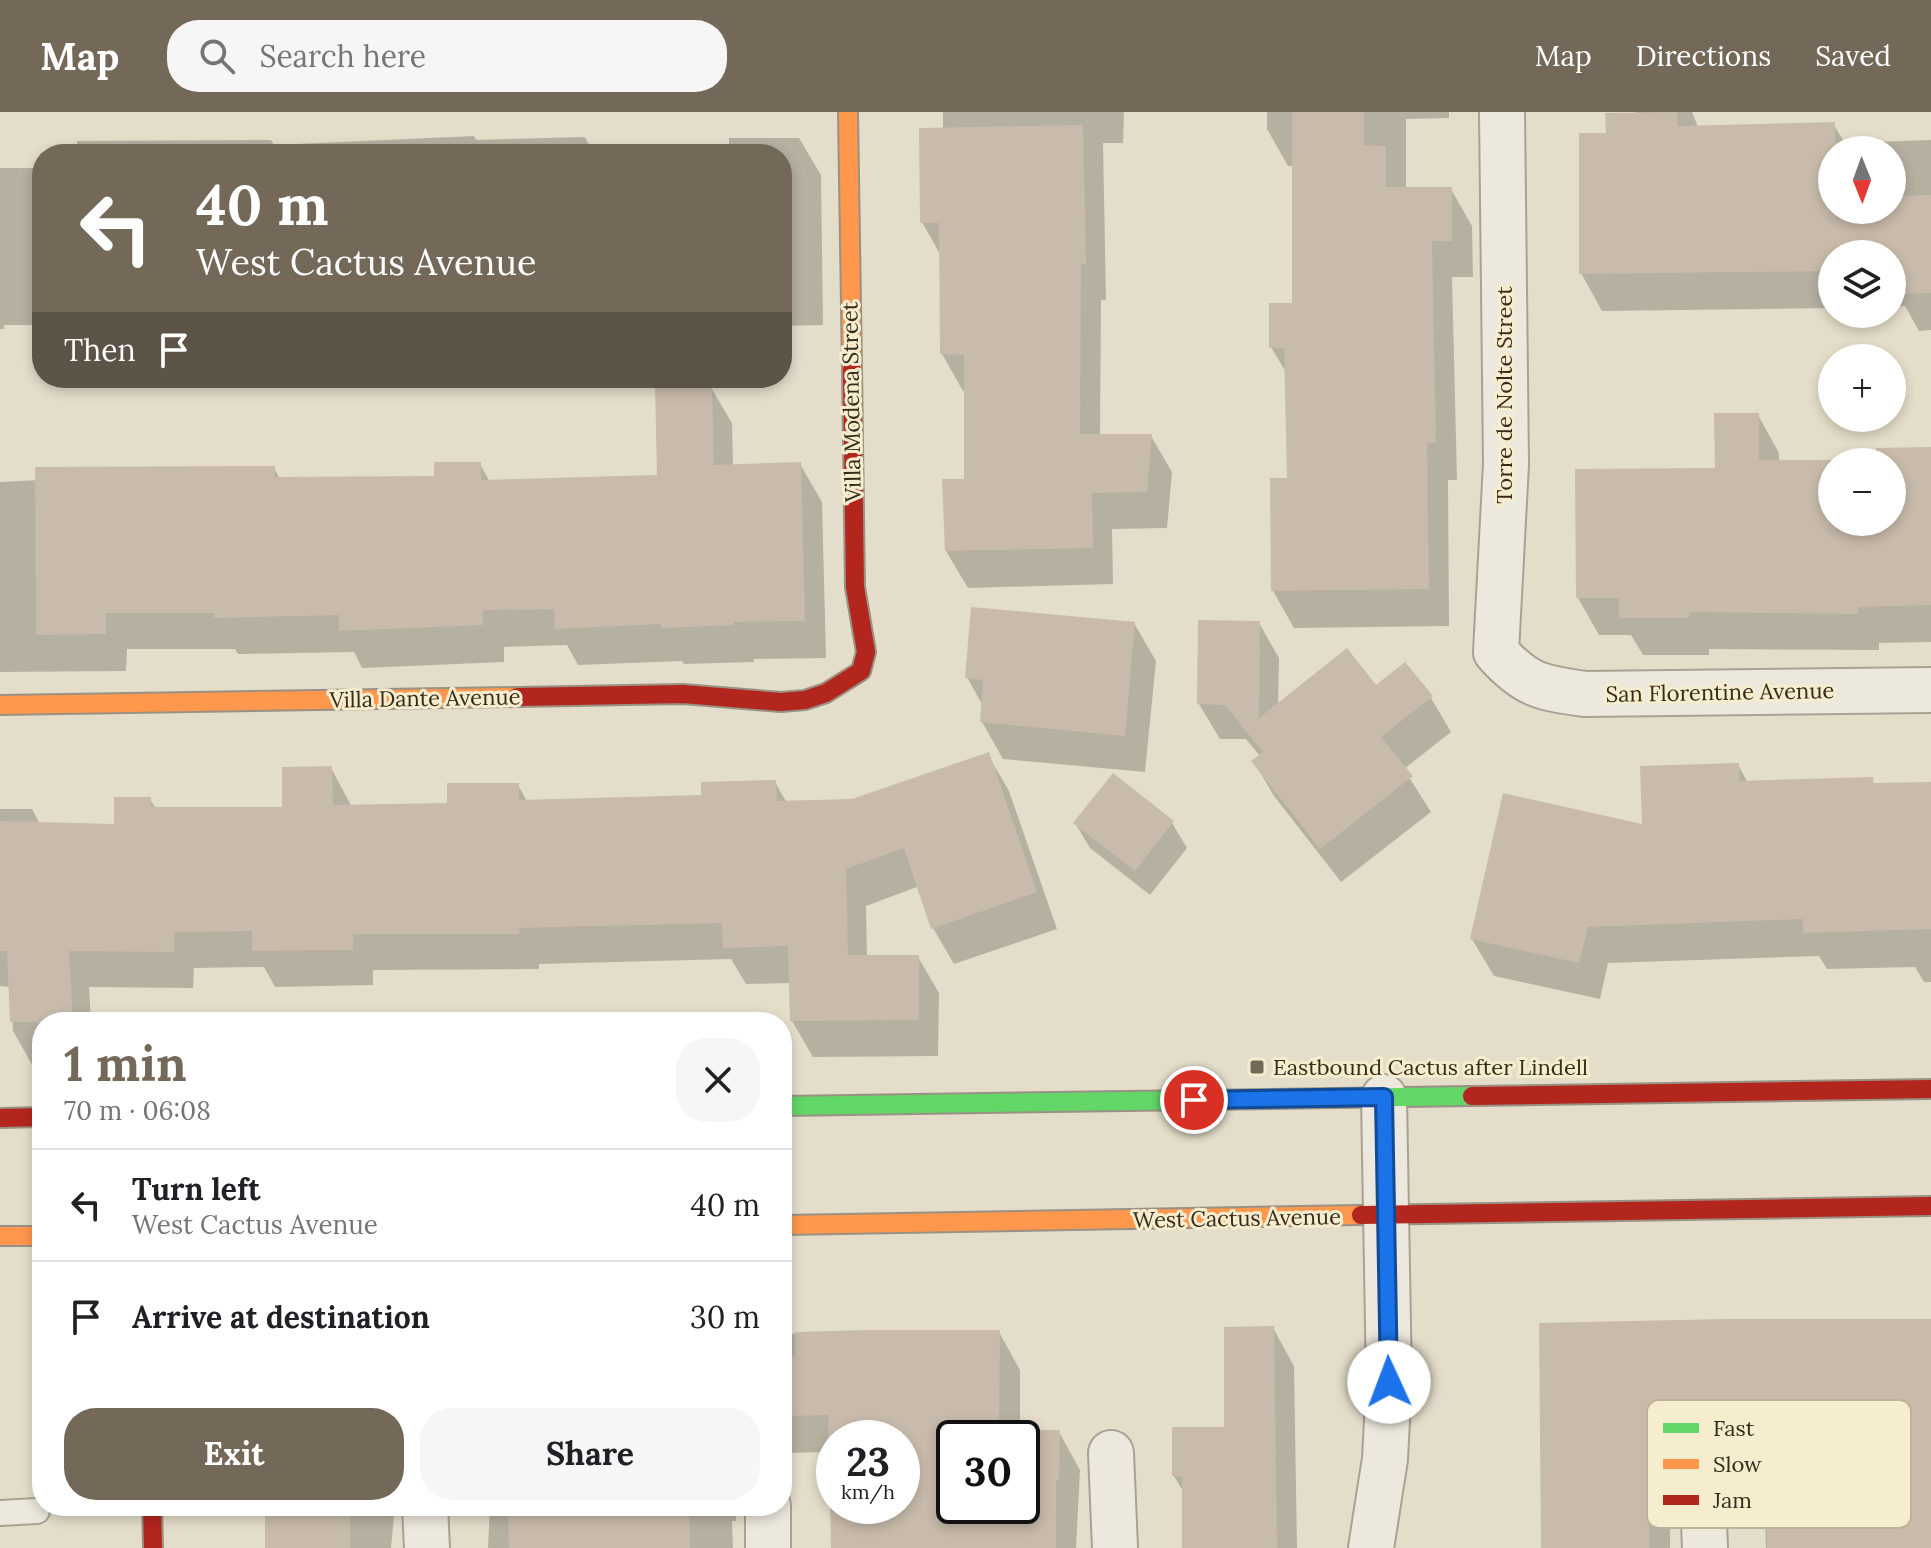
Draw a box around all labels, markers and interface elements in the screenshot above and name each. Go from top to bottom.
search box [167,20,727,92]
text: Map [40,32,119,80]
icon: search [195,34,239,78]
text: Search here [259,37,426,75]
text: Map [1535,38,1592,74]
text: Directions [1636,38,1771,74]
text: Saved [1815,38,1891,74]
north arrow [1818,136,1906,224]
map controls [1818,136,1906,536]
text: 40 m [196,169,329,240]
icon: left [64,176,168,280]
text: West Cactus Avenue [196,239,536,285]
button: layers [1818,240,1906,328]
street label: Torre de Nolte Street [1490,286,1518,504]
street label: Villa Modena Street [835,301,867,503]
icon: arrive [152,328,196,372]
text: Then [64,331,136,369]
button: + [1818,344,1906,432]
button: − [1818,448,1906,536]
street label: San Florentine Avenue [1605,676,1835,708]
street label: Villa Dante Avenue [328,682,521,714]
text: 1 min [64,1033,187,1094]
button: close [676,1038,760,1122]
place label: Eastbound Cactus after Lindell [1273,1053,1588,1081]
marker: Eastbound Cactus after Lindell [1248,1058,1266,1076]
pin [1160,1066,1228,1134]
icon: arrive [1172,1078,1216,1122]
text: 70 m · 06:08 [64,1094,211,1127]
text: Turn left [132,1170,260,1208]
icon: left [64,1183,108,1227]
text: 40 m [690,1186,760,1224]
street label: West Cactus Avenue [1133,1202,1341,1234]
text: West Cactus Avenue [132,1208,378,1241]
icon: arrive [64,1295,108,1339]
text: Arrive at destination [132,1298,430,1336]
text: 30 m [690,1298,760,1336]
position arrow [1347,1340,1431,1424]
legend [1647,1400,1911,1528]
button: Exit [64,1408,404,1500]
button: Share [420,1408,760,1500]
text: Fast [1713,1414,1755,1442]
speed limit sign: 30 [936,1420,1040,1524]
text: 23 [846,1436,890,1487]
text: Slow [1713,1450,1762,1478]
text: km/h [841,1479,895,1504]
text: Jam [1712,1486,1752,1514]

